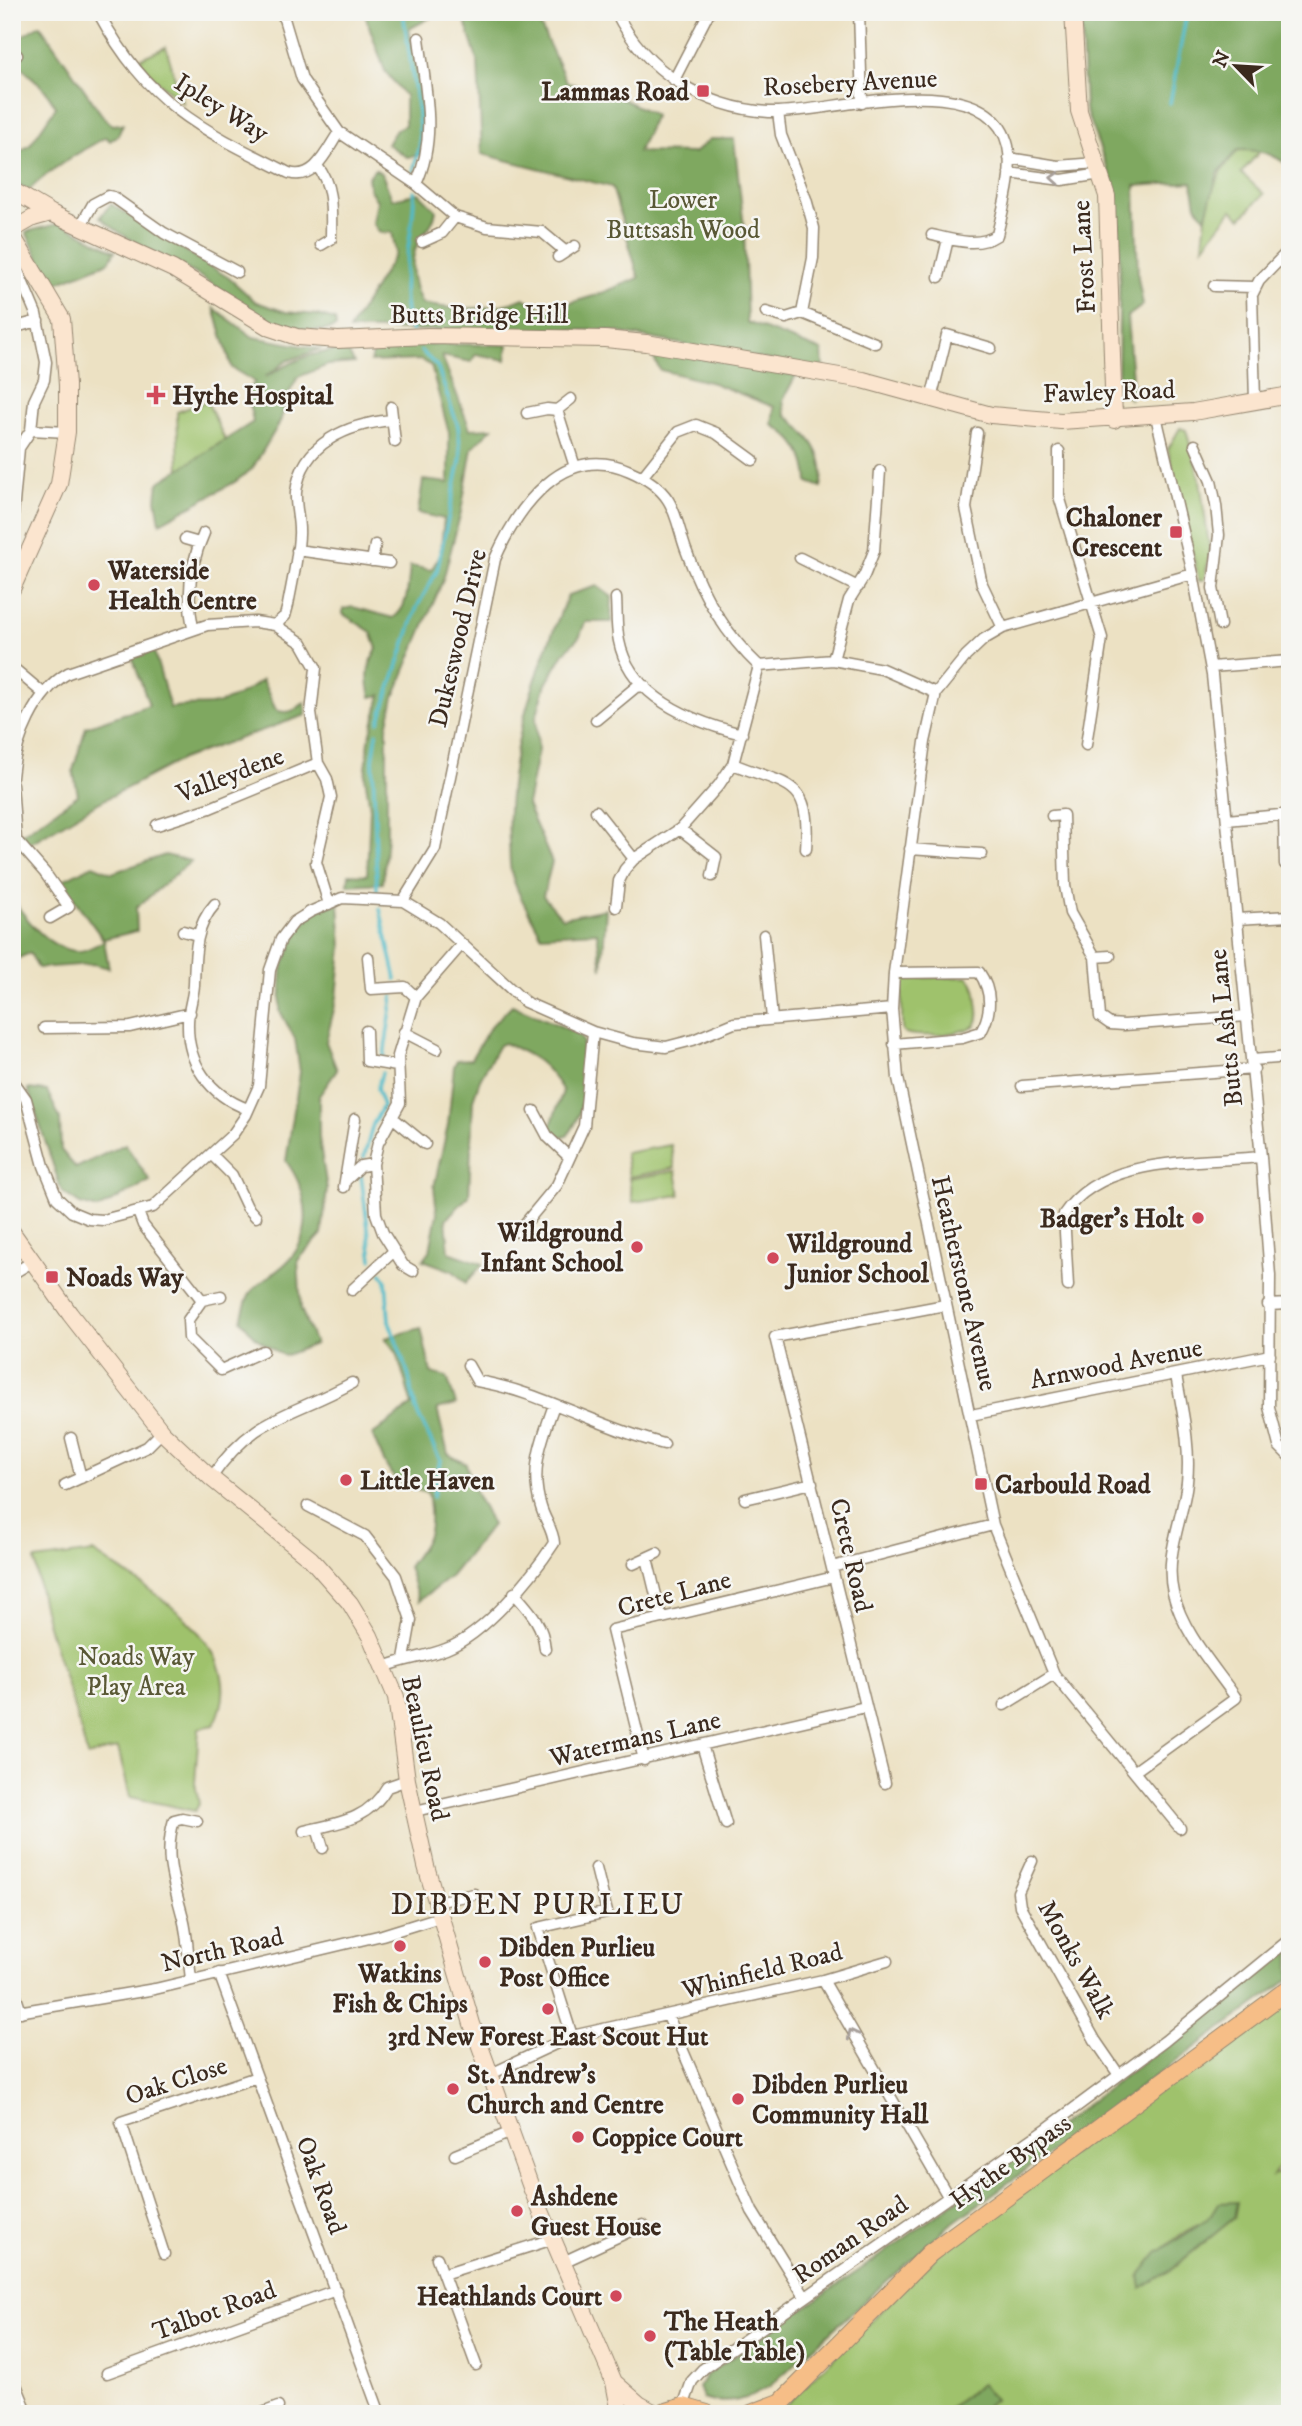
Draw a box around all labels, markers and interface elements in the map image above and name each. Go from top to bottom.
north arrow [1200,32,1270,102]
text: N [1208,47,1236,71]
street label: Rosebery Avenue [762,62,938,105]
street label: Ipley Way [168,66,275,151]
place label: Lammas Road [541,76,690,109]
marker: Lammas Road [695,83,711,99]
one-way arrow [1049,171,1060,186]
park label: Lower Buttsash Wood [606,184,760,247]
street label: Frost Lane [1065,199,1104,315]
street label: Butts Bridge Hill [390,299,569,332]
street label: Fawley Road [1042,374,1176,411]
place label: Hythe Hospital [172,380,335,413]
marker: Hythe Hospital [146,385,166,405]
place label: Chaloner Crescent [1066,502,1163,565]
marker: Chaloner Crescent [1168,524,1184,540]
street label: Dukeswood Drive [422,546,495,731]
place label: Waterside Health Centre [107,555,257,618]
marker: Waterside Health Centre [86,577,102,593]
street label: Valleydene [171,740,289,811]
street label: Butts Ash Lane [1202,947,1251,1108]
street label: Heatherstone Avenue [923,1172,1004,1394]
place label: Badger's Holt [1040,1203,1185,1236]
marker: Badger's Holt [1190,1210,1206,1226]
place label: Wildground Infant School [481,1217,624,1280]
place label: Wildground Junior School [784,1228,930,1291]
marker: Wildground Infant School [629,1239,645,1255]
marker: Wildground Junior School [765,1250,781,1266]
place label: Noads Way [66,1262,184,1295]
marker: Noads Way [44,1269,60,1285]
street label: Arnwood Avenue [1027,1332,1205,1397]
place label: Little Haven [360,1465,495,1498]
place label: Carbould Road [995,1469,1152,1502]
marker: Little Haven [338,1472,354,1488]
marker: Carbould Road [973,1476,989,1492]
street label: Crete Road [821,1495,880,1616]
street label: Crete Lane [614,1563,735,1625]
park label: Noads Way Play Area [77,1641,195,1704]
street label: Beaulieu Road [393,1672,456,1824]
street label: Watermans Lane [546,1704,724,1775]
district label: DIBDEN PURLIEU [391,1887,685,1924]
street label: Monks Walk [1030,1895,1122,2025]
street label: North Road [158,1920,287,1981]
place label: Dibden Purlieu Post Office [499,1932,656,1995]
street label: Whinfield Road [678,1936,846,2008]
marker: Watkins Fish & Chips [392,1938,408,1954]
marker: Dibden Purlieu Post Office [477,1954,493,1970]
place label: Watkins Fish & Chips [332,1958,468,2021]
marker: 3rd New Forest East Scout Hut [540,2001,556,2017]
place label: 3rd New Forest East Scout Hut [388,2021,709,2054]
one-way arrow [847,2028,860,2041]
street label: Oak Close [121,2050,232,2113]
place label: St. Andrew's Church and Centre [467,2059,664,2122]
place label: Dibden Purlieu Community Hall [752,2069,930,2132]
marker: St. Andrew's Church and Centre [445,2081,461,2097]
marker: Dibden Purlieu Community Hall [730,2091,746,2107]
street label: Hythe Bypass [944,2107,1078,2217]
place label: Coppice Court [592,2122,743,2155]
marker: Coppice Court [570,2129,586,2145]
street label: Oak Road [288,2132,354,2239]
place label: Ashdene Guest House [530,2181,661,2244]
street label: Roman Road [787,2188,915,2292]
marker: Ashdene Guest House [509,2203,525,2219]
street label: Talbot Road [148,2274,281,2349]
place label: Heathlands Court [417,2281,603,2314]
marker: Heathlands Court [608,2288,624,2304]
place label: The Heath (Table Table) [663,2306,805,2369]
marker: The Heath (Table Table) [642,2328,658,2344]

